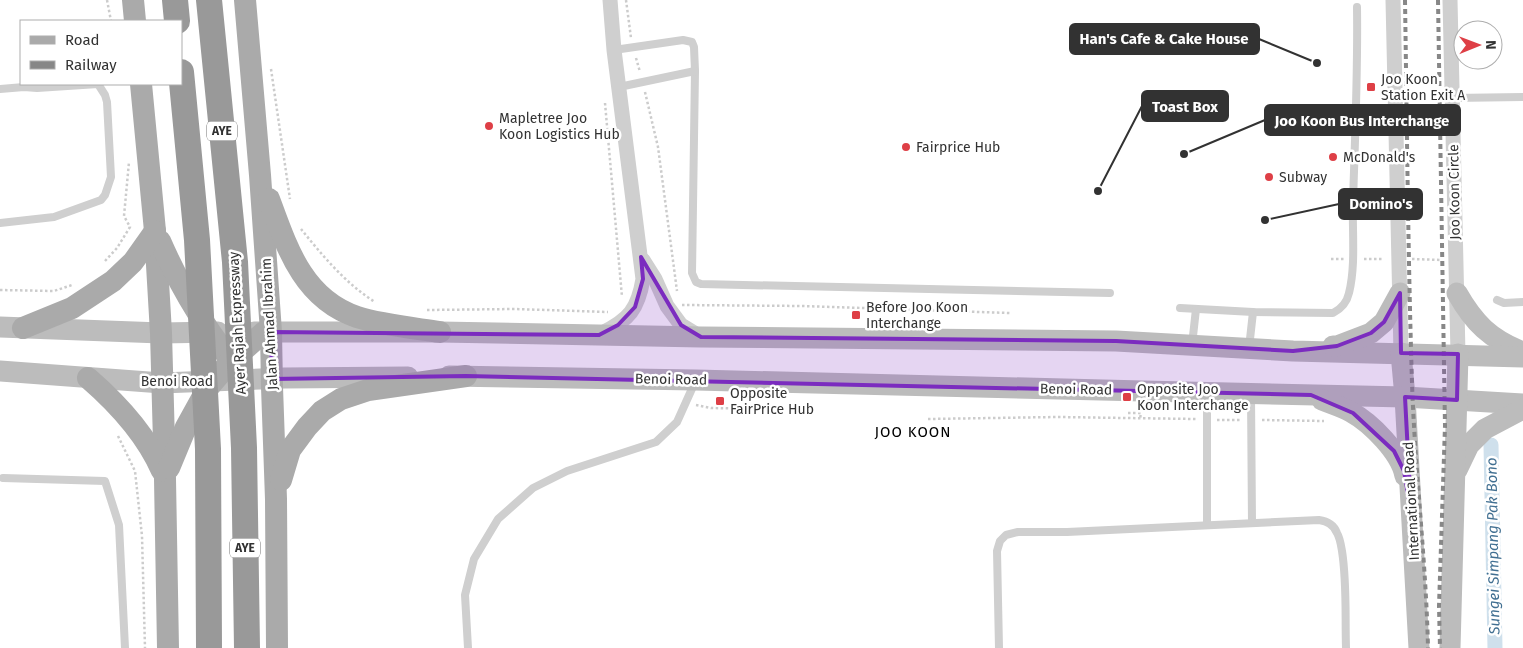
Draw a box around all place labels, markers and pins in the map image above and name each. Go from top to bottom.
callout: Han's Cafe & Cake House [1070,24,1259,54]
place label: Joo Koon Station Exit A [1381,71,1465,104]
marker: Joo Koon Station Exit A [1365,81,1377,93]
callout: Toast Box [1142,91,1228,121]
callout: Joo Koon Bus Interchange [1265,105,1460,135]
place label: Mapletree Joo Koon Logistics Hub [499,110,620,143]
marker: Mapletree Joo Koon Logistics Hub [483,120,495,132]
place label: Fairprice Hub [916,139,1000,156]
marker: Fairprice Hub [900,141,912,153]
place label: McDonald's [1343,149,1416,166]
marker: McDonald's [1327,151,1339,163]
place label: Subway [1279,169,1327,186]
marker: Subway [1263,171,1275,183]
callout: Domino's [1339,189,1422,219]
place label: Before Joo Koon Interchange [866,299,968,332]
marker: Before Joo Koon Interchange [850,309,862,321]
place label: Opposite Joo Koon Interchange [1137,381,1249,414]
place label: Opposite FairPrice Hub [730,385,814,418]
marker: Opposite Joo Koon Interchange [1121,391,1133,403]
marker: Opposite FairPrice Hub [714,395,726,407]

